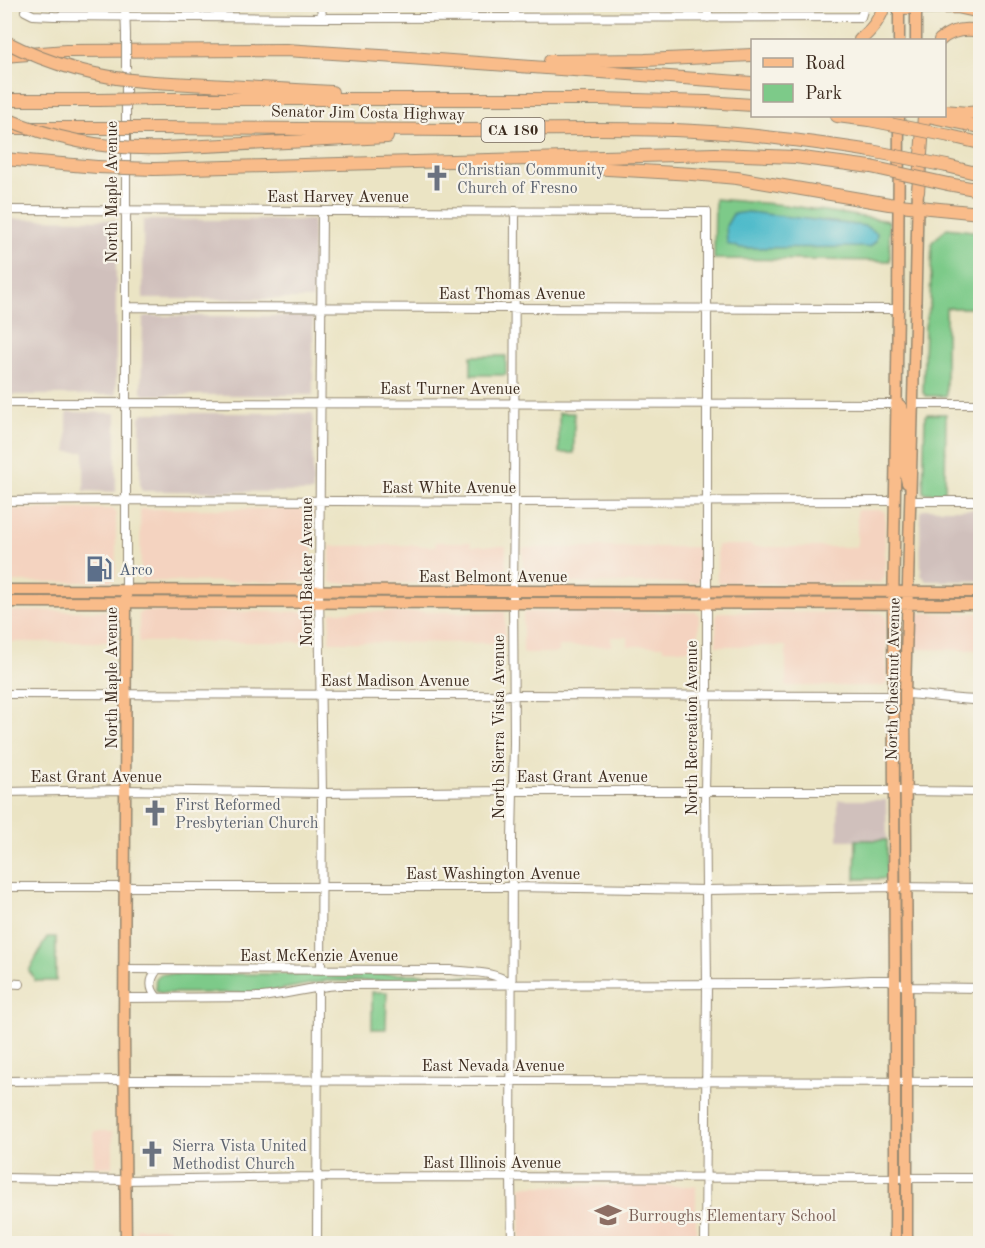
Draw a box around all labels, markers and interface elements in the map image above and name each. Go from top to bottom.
legend [751,39,946,117]
text: Road [805,55,845,73]
text: Park [805,85,842,103]
street label: Senator Jim Costa Highway [271,104,466,124]
road number: CA 180 [482,118,544,142]
street label: North Maple Avenue [105,121,121,263]
church icon: Christian Community Church of Fresno [422,163,452,193]
place label: Christian Community Church of Fresno [457,163,605,197]
street label: East Harvey Avenue [267,190,409,206]
street label: East Thomas Avenue [439,287,585,303]
street label: East Turner Avenue [380,382,520,398]
street label: East White Avenue [382,481,516,497]
street label: North Backer Avenue [300,497,316,647]
fuel station icon: Arco [84,554,114,584]
place label: Arco [119,563,153,579]
street label: East Belmont Avenue [419,570,567,586]
street label: North Chestnut Avenue [885,597,903,761]
street label: North Maple Avenue [105,607,121,749]
street label: North Sierra Vista Avenue [492,635,508,819]
street label: North Recreation Avenue [685,640,701,816]
street label: East Madison Avenue [321,674,469,690]
street label: East Grant Avenue [30,770,162,786]
street label: East Grant Avenue [516,770,648,786]
church icon: First Reformed Presbyterian Church [140,798,170,828]
place label: First Reformed Presbyterian Church [175,798,319,832]
street label: East Washington Avenue [406,867,580,883]
street label: East McKenzie Avenue [240,949,398,965]
street label: East Nevada Avenue [421,1059,565,1075]
church icon: Sierra Vista United Methodist Church [137,1139,167,1169]
place label: Sierra Vista United Methodist Church [172,1139,307,1173]
street label: East Illinois Avenue [423,1156,561,1172]
school or university icon: Burroughs Elementary School [593,1200,623,1230]
place label: Burroughs Elementary School [628,1209,836,1225]

